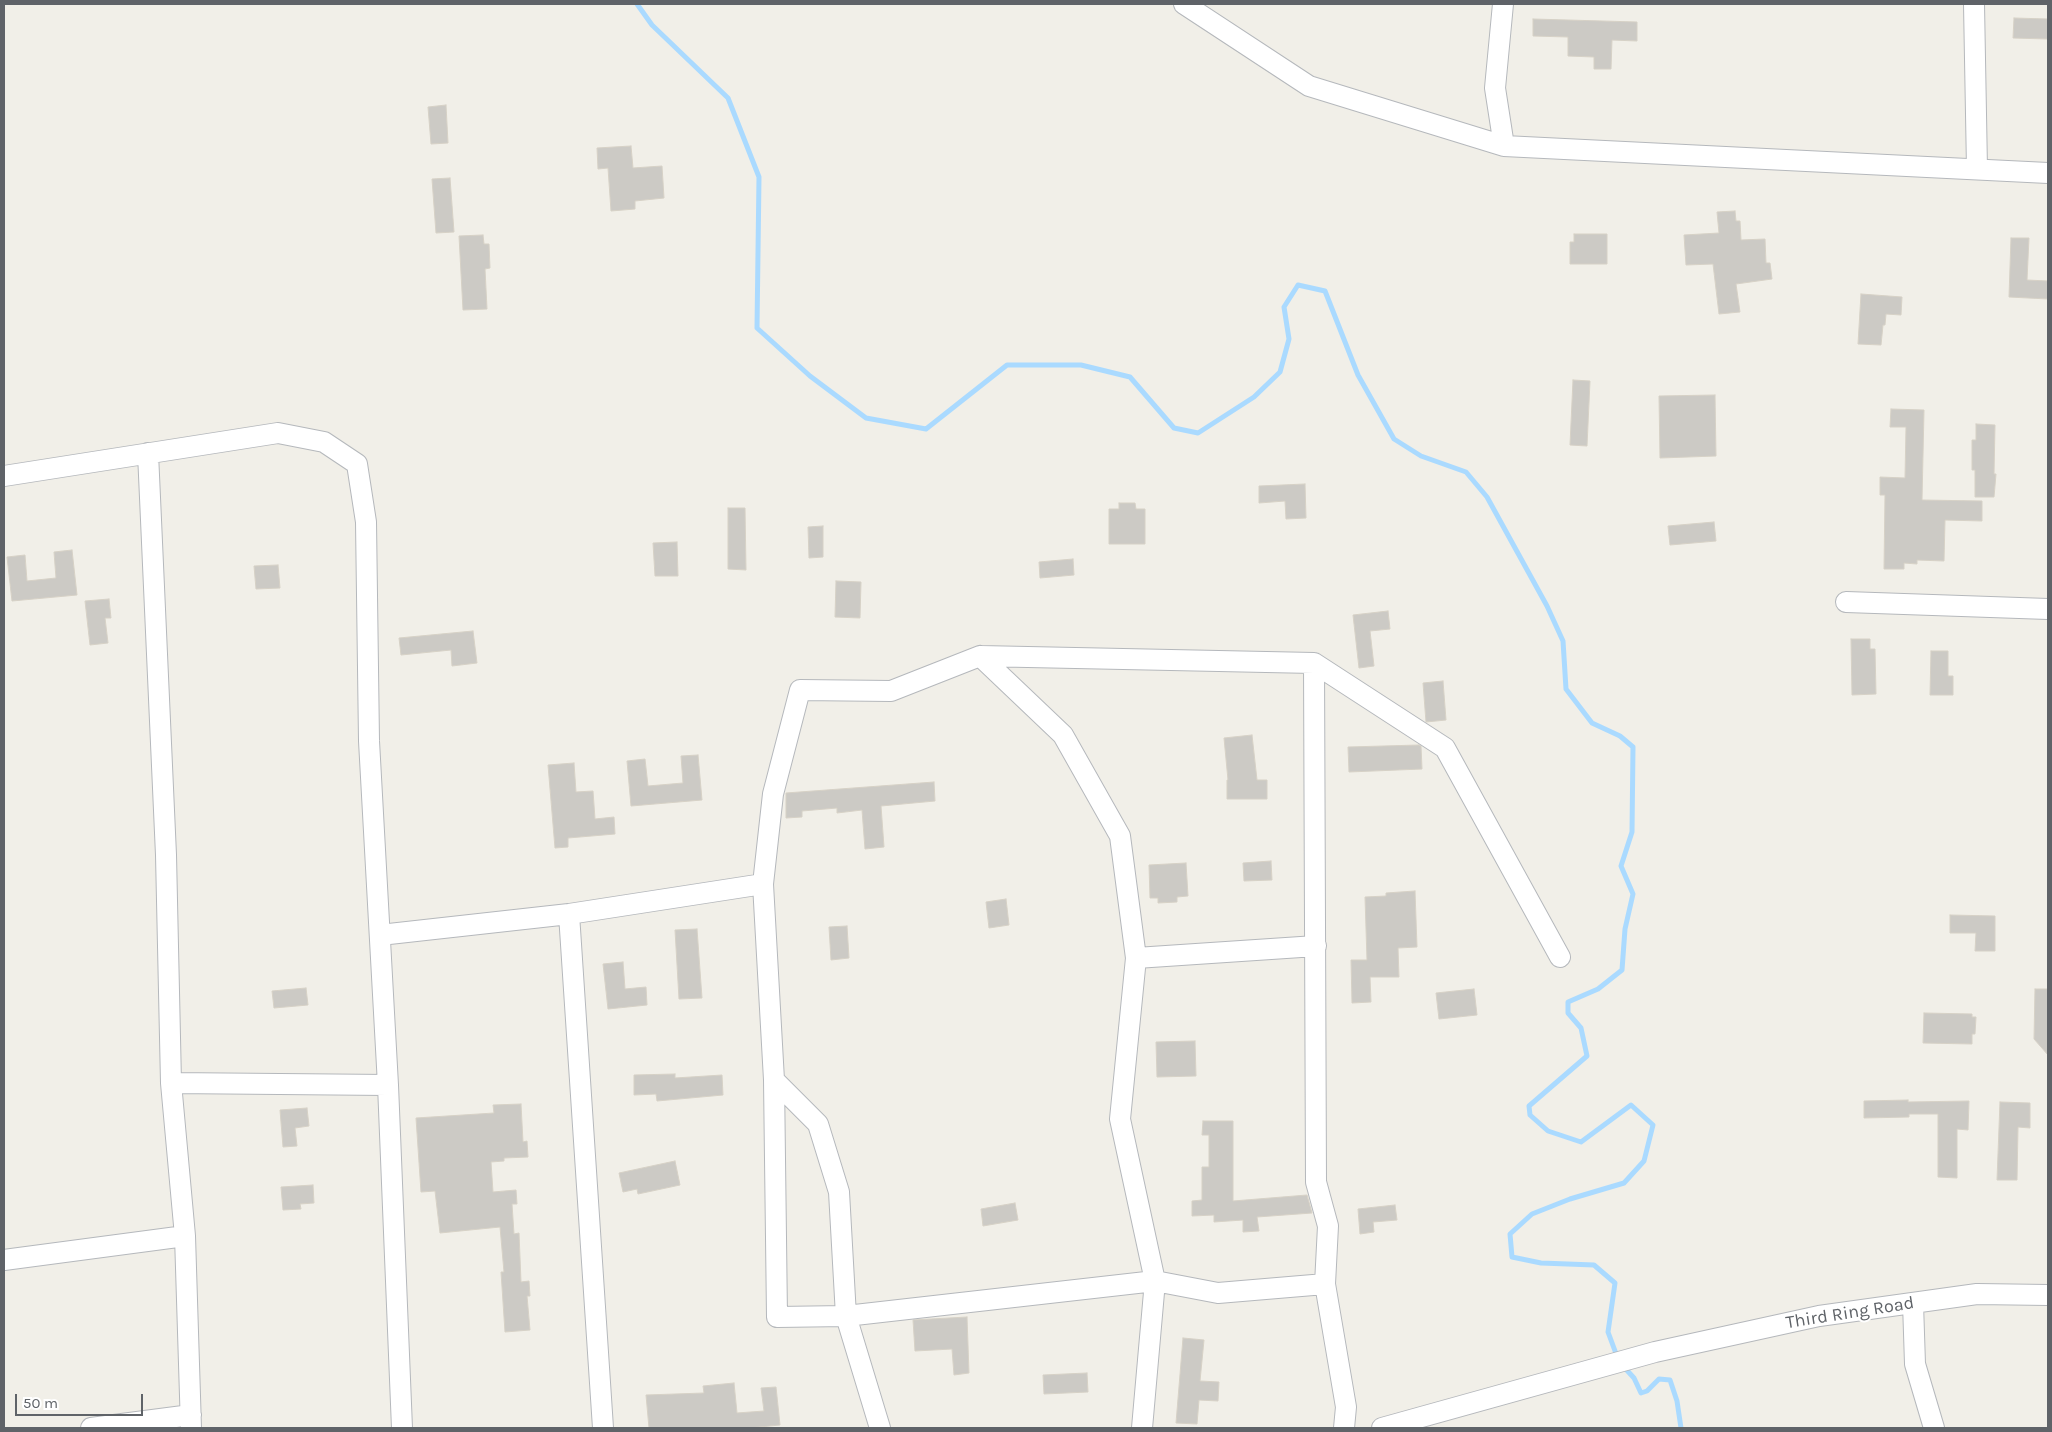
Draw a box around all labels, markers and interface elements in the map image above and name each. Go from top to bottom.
street label: Third Ring Road [1784,1292,1916,1334]
scale bar [18,1384,145,1416]
text: 50 m [23,1394,58,1412]

